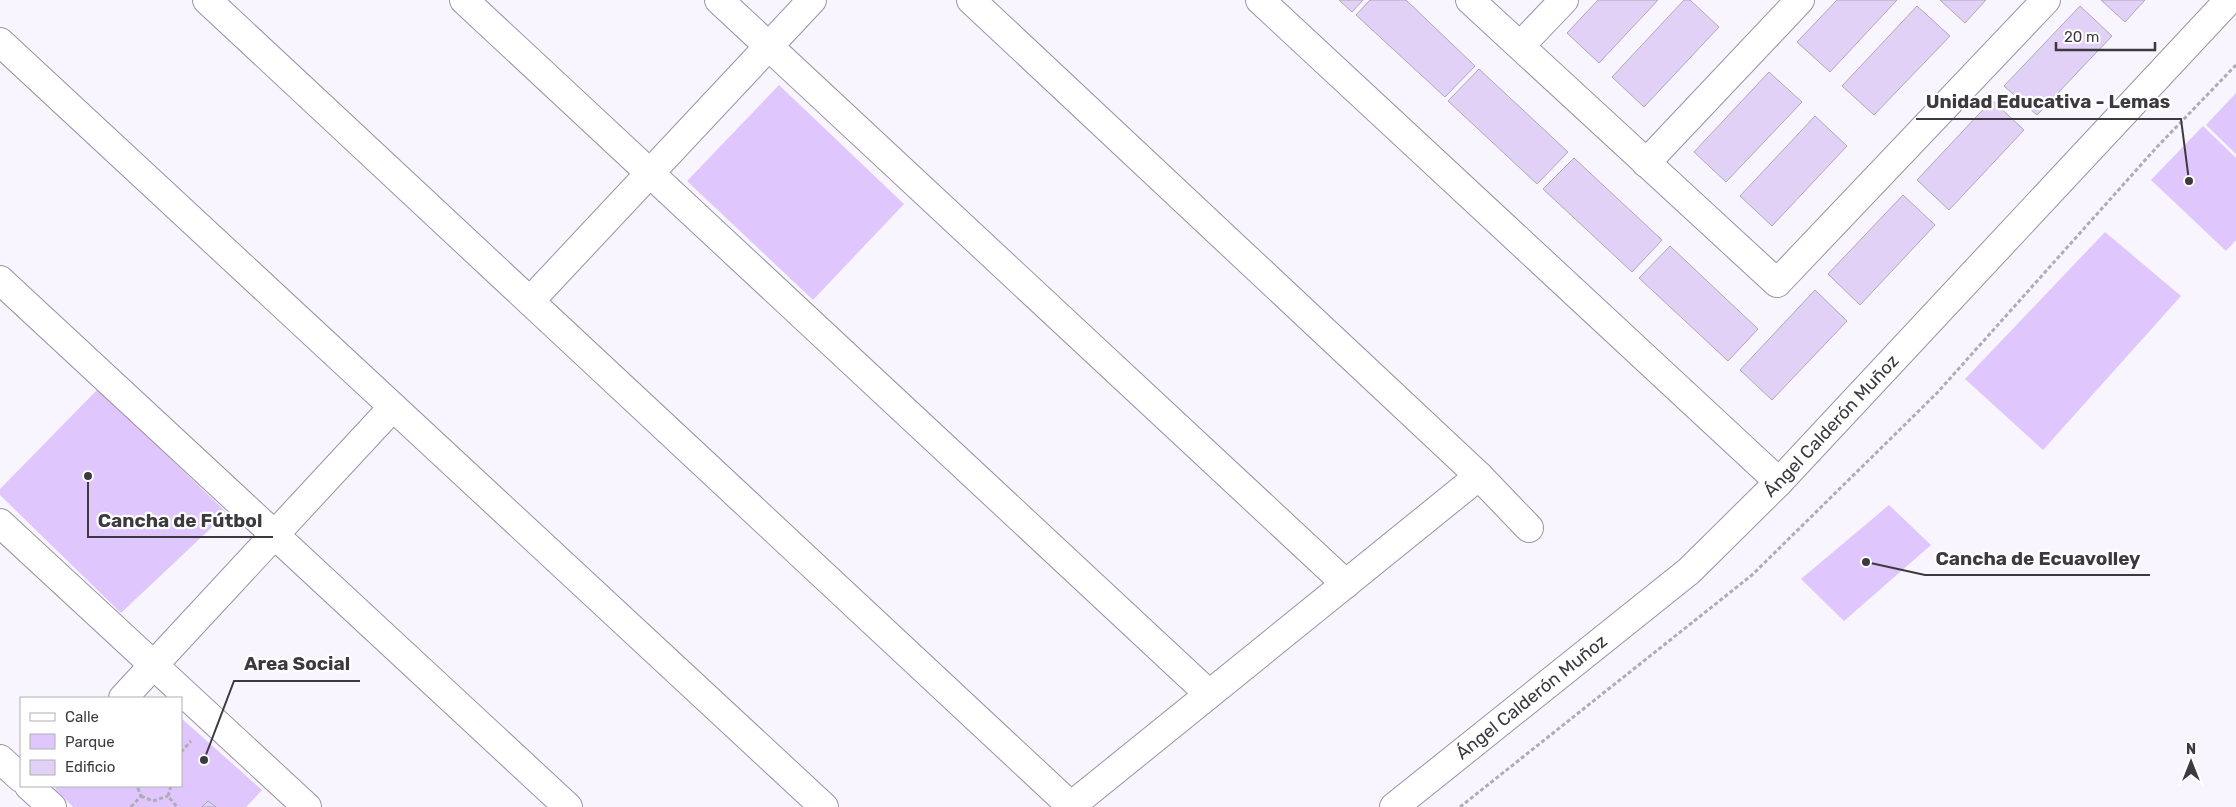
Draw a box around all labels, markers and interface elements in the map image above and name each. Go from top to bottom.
scale bar [2056,20,2155,52]
text: 20 m [2064,28,2099,46]
callout: Unidad Educativa - Lemas [1916,85,2181,119]
text: Unidad Educativa - Lemas [1926,90,2170,113]
street label: Ángel Calderón Muñoz [1759,350,1903,502]
callout: Cancha de Fútbol [88,503,273,537]
text: Cancha de Fútbol [98,509,262,532]
callout: Cancha de Ecuavolley [1925,541,2150,575]
text: Cancha de Ecuavolley [1936,547,2141,570]
street label: Ángel Calderón Muñoz [1451,630,1612,764]
callout: Area Social [234,647,360,681]
text: Area Social [244,652,350,675]
legend [20,697,182,787]
text: Calle [65,708,99,726]
text: Parque [65,733,115,751]
north arrow [2166,737,2216,787]
text: N [2186,741,2196,758]
text: Edificio [65,758,115,776]

